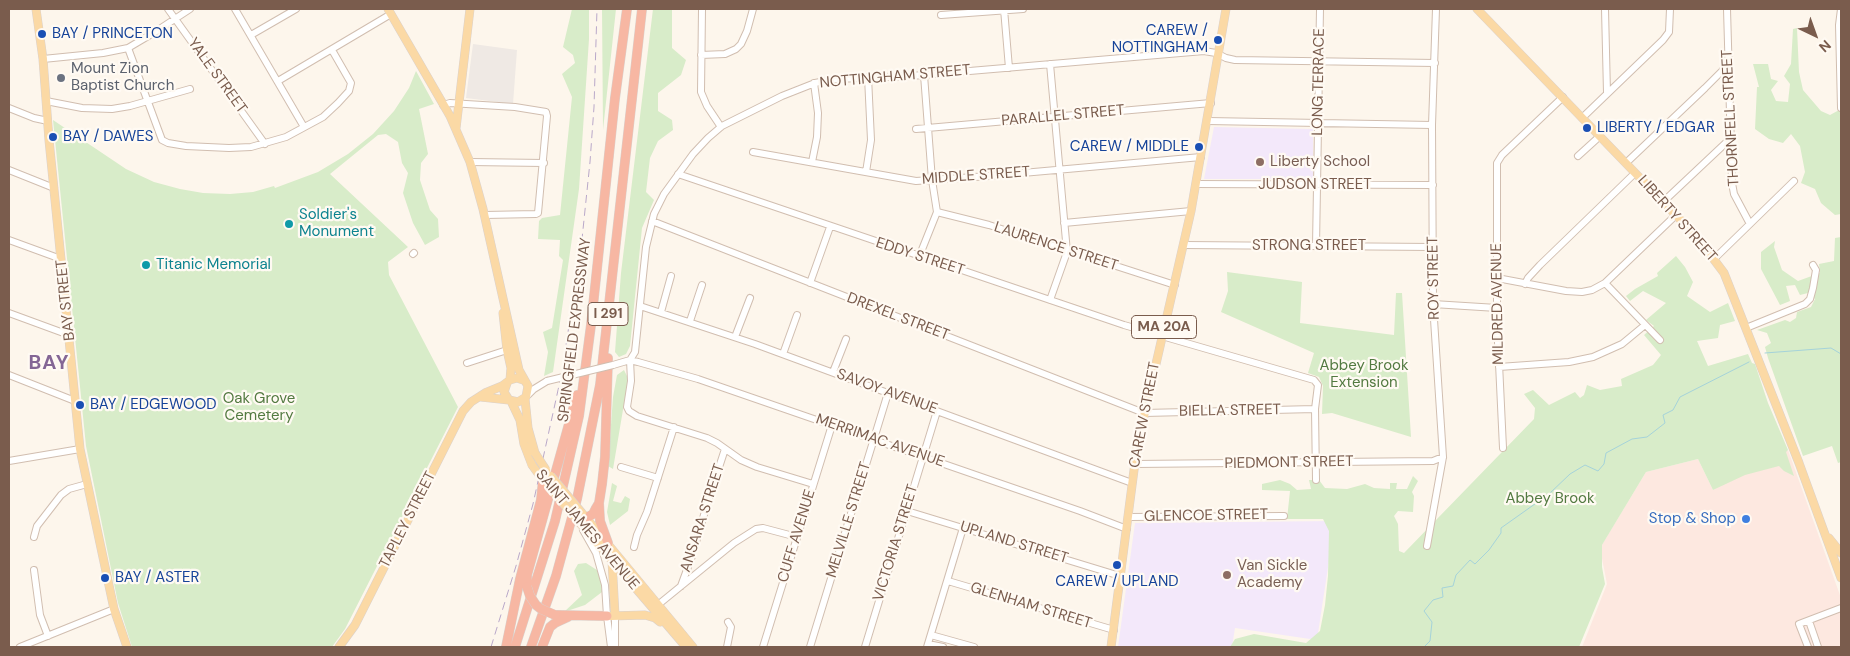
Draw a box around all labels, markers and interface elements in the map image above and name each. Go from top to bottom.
north arrow [1790,10,1840,60]
place label: CAREW / NOTTINGHAM [1112,22,1208,57]
place label: BAY / PRINCETON [52,25,173,43]
marker: BAY / PRINCETON [36,28,48,40]
street label: LONG TERRACE [1309,28,1329,136]
marker: CAREW / NOTTINGHAM [1212,34,1224,46]
street label: YALE STREET [184,35,250,117]
text: N [1815,36,1835,56]
street label: THORNFELL STREET [1718,49,1744,187]
place label: Mount Zion Baptist Church [71,60,174,95]
street label: NOTTINGHAM STREET [819,61,971,93]
marker: Mount Zion Baptist Church [55,72,67,84]
street label: PARALLEL STREET [1001,102,1125,130]
place label: LIBERTY / EDGAR [1597,119,1715,137]
marker: LIBERTY / EDGAR [1581,122,1593,134]
place label: BAY / DAWES [63,128,153,146]
marker: BAY / DAWES [47,131,59,143]
place label: CAREW / MIDDLE [1070,138,1189,156]
marker: CAREW / MIDDLE [1193,141,1205,153]
place label: Liberty School [1270,153,1370,171]
marker: Liberty School [1254,156,1266,168]
street label: MIDDLE STREET [921,163,1031,189]
street label: LIBERTY STREET [1633,172,1721,266]
street label: JUDSON STREET [1258,176,1372,194]
place label: Soldier's Monument [299,206,374,241]
marker: Soldier's Monument [283,218,295,230]
street label: LAURENCE STREET [992,218,1120,276]
street label: EDDY STREET [873,234,967,280]
street label: ROY STREET [1424,236,1444,320]
street label: SPRINGFIELD EXPRESSWAY [555,237,595,423]
street label: STRONG STREET [1252,237,1366,255]
street label: MILDRED AVENUE [1488,243,1508,365]
place label: Titanic Memorial [156,256,271,274]
street label: BAY STREET [53,259,79,341]
marker: Titanic Memorial [140,259,152,271]
street label: DREXEL STREET [844,289,952,345]
road number: I 291 [588,302,628,326]
road number: MA 20A [1132,316,1196,338]
district label: BAY [28,352,70,376]
park label: Abbey Brook Extension [1320,357,1408,392]
street label: CAREW STREET [1126,361,1164,469]
street label: SAVOY AVENUE [834,365,940,419]
park label: Oak Grove Cemetery [223,390,295,425]
place label: BAY / EDGEWOOD [90,396,217,414]
marker: BAY / EDGEWOOD [74,399,86,411]
street label: BIELLA STREET [1179,401,1281,421]
street label: MERRIMAC AVENUE [813,411,947,471]
street label: PIEDMONT STREET [1224,453,1354,473]
street label: MELVILLE STREET [823,460,875,580]
street label: ANSARA STREET [677,461,729,575]
street label: SAINT JAMES AVENUE [531,466,643,594]
street label: TAPLEY STREET [376,469,440,571]
street label: VICTORIA STREET [870,482,922,604]
street label: CUFF AVENUE [774,487,820,585]
park label: Abbey Brook [1506,490,1594,508]
street label: GLENCOE STREET [1144,506,1268,526]
place label: Stop & Shop [1649,510,1736,528]
marker: Stop & Shop [1740,513,1752,525]
street label: UPLAND STREET [958,518,1070,568]
place label: Van Sickle Academy [1237,557,1307,592]
marker: CAREW / UPLAND [1111,559,1123,571]
place label: BAY / ASTER [115,569,199,587]
marker: Van Sickle Academy [1221,569,1233,581]
marker: BAY / ASTER [99,572,111,584]
place label: CAREW / UPLAND [1055,573,1179,591]
street label: GLENHAM STREET [968,579,1094,633]

